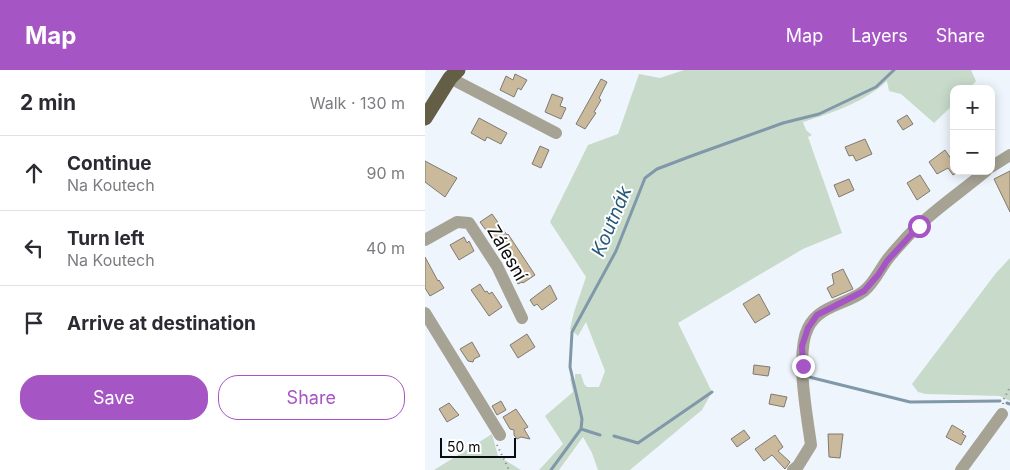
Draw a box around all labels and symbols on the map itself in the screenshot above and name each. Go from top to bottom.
water label: Koutnák [586,182,637,260]
route start [908,215,931,238]
street label: Zálesní [483,221,532,285]
route end [792,355,815,378]
scale bar [440,435,516,458]

